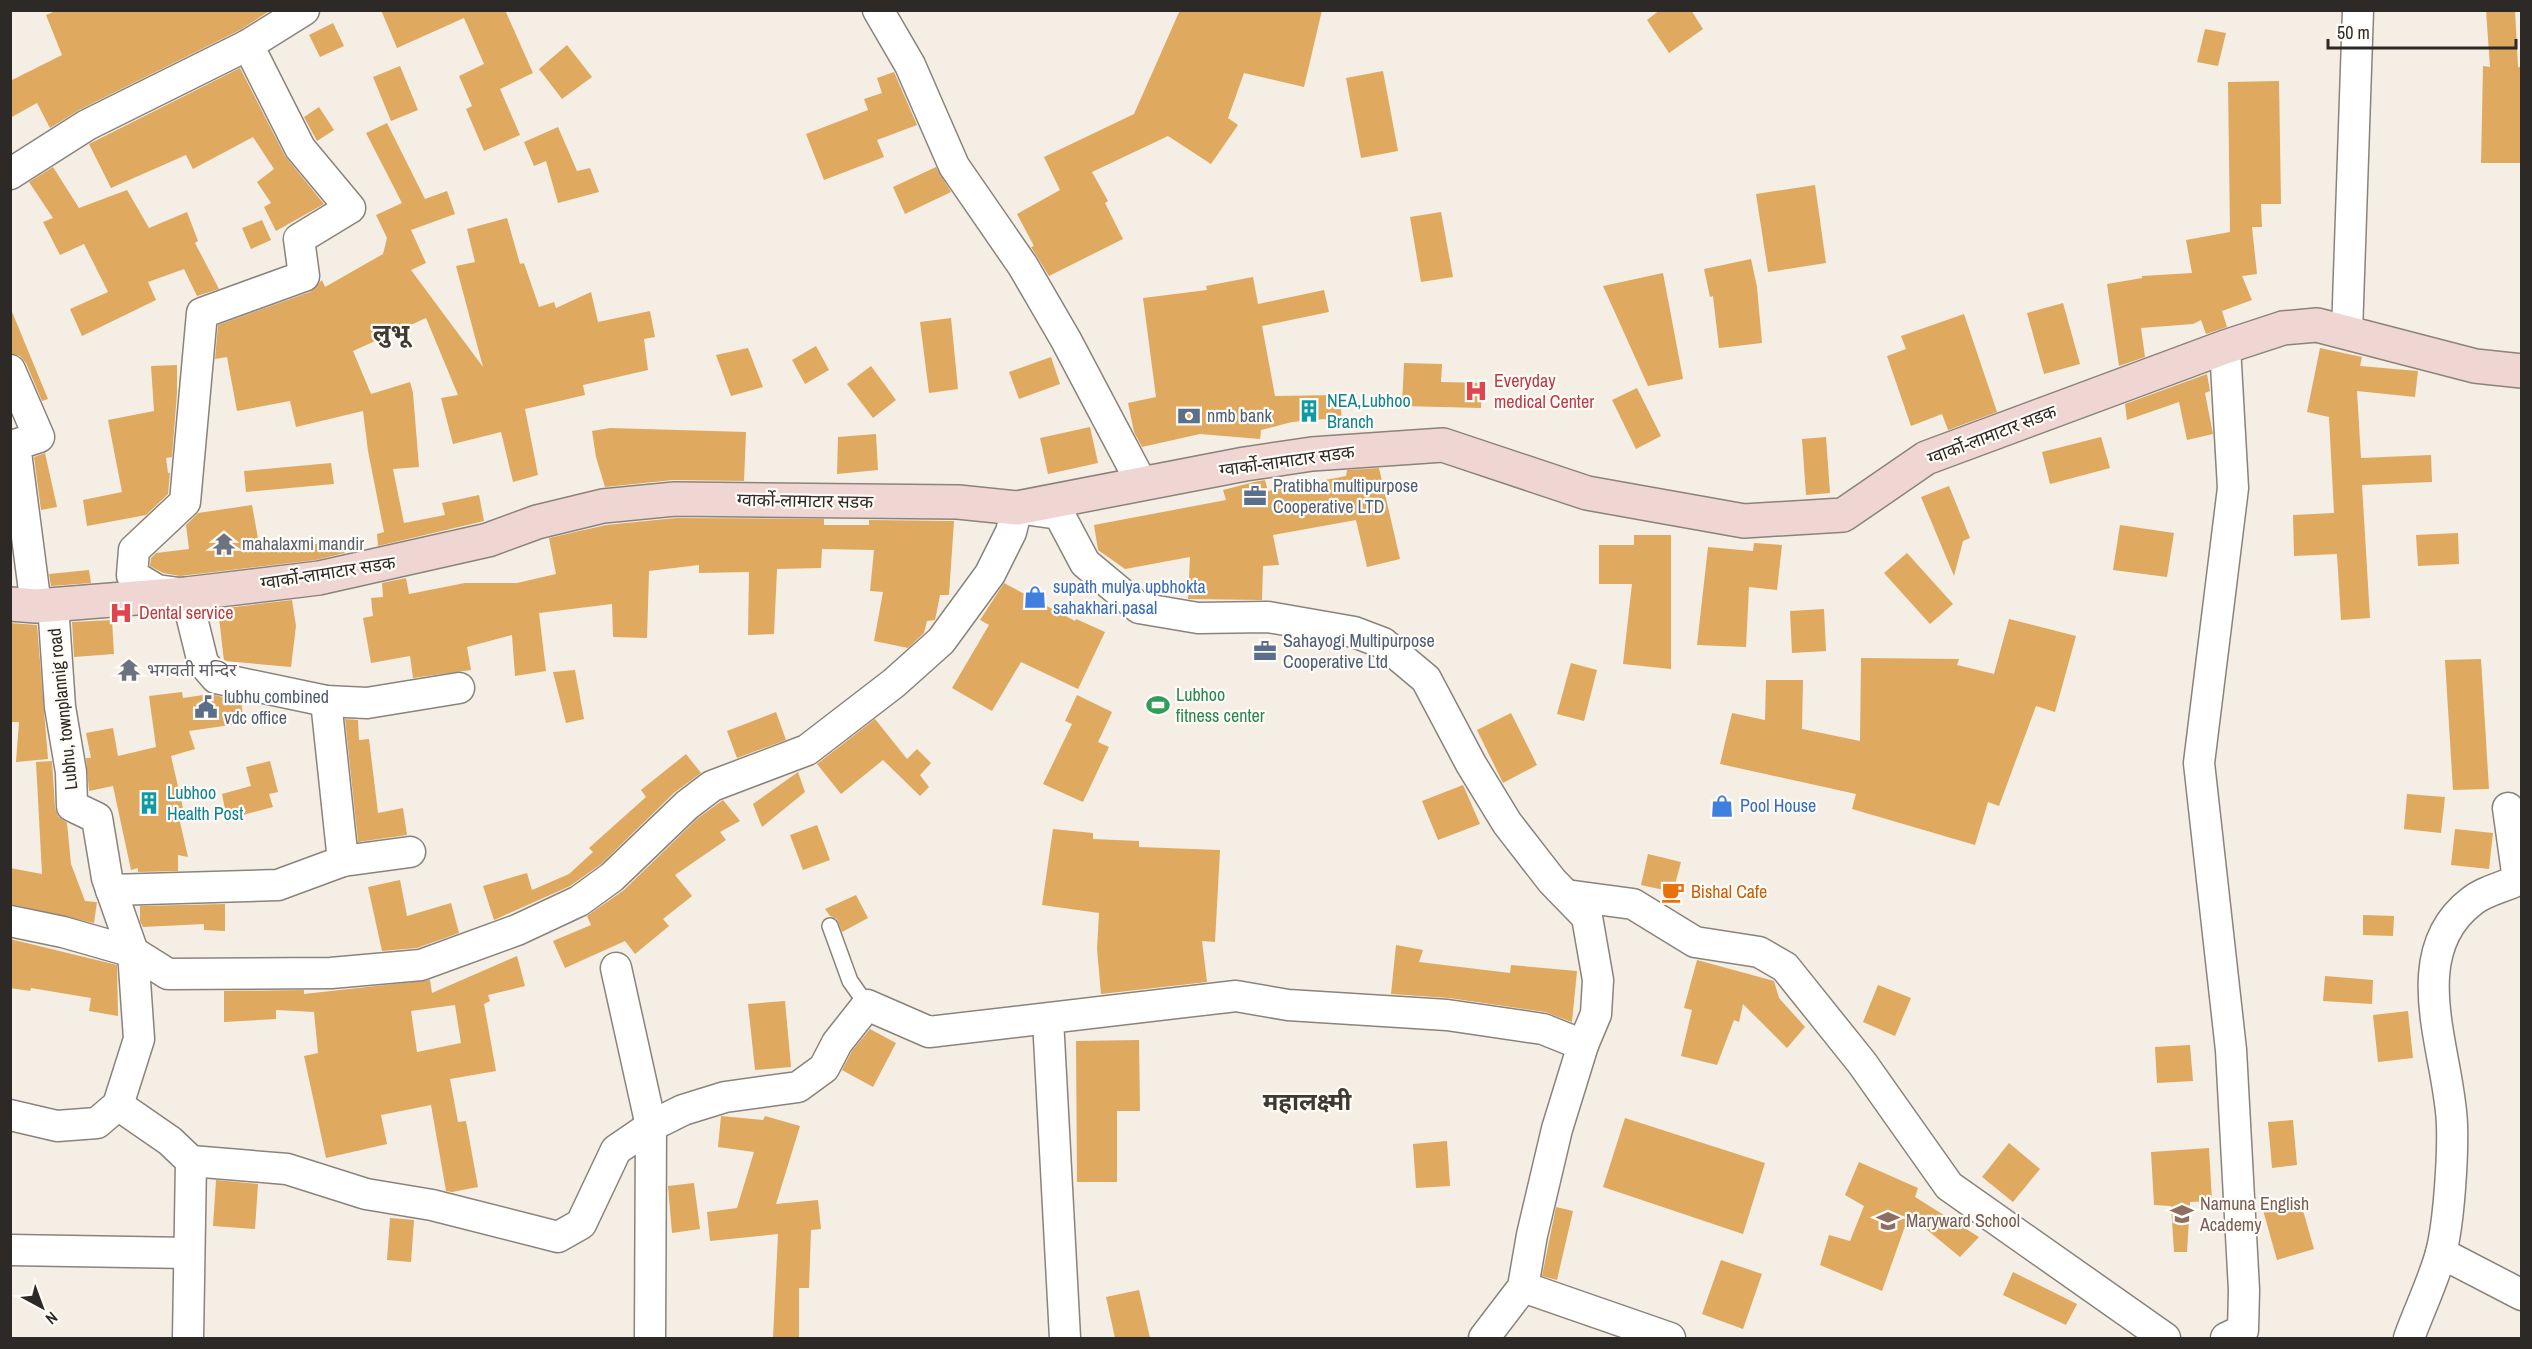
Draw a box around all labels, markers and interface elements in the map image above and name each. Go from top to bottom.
scale bar [2328,12,2516,50]
text: 50 m [2337,20,2370,45]
district label: लुभू [373,316,413,348]
place label: Everyday medical Center [1494,368,1594,414]
hospital icon: Everyday medical Center [1463,378,1489,404]
place label: NEA,Lubhoo Branch [1327,388,1411,434]
building icon: NEA,Lubhoo Branch [1296,398,1322,424]
street label: ग्वार्को-लामाटार सडक [1924,398,2061,471]
bank icon: nmb bank [1176,403,1202,429]
place label: nmb bank [1207,403,1272,428]
street label: ग्वार्को-लामाटार सडक [1218,438,1357,482]
place label: Pratibha multipurpose Cooperative LTD [1273,473,1418,519]
office icon: Pratibha multipurpose Cooperative LTD [1242,483,1268,509]
street label: ग्वार्को-लामाटार सडक [737,487,875,514]
temple icon: mahalaxmi mandir [211,531,237,557]
place label: mahalaxmi mandir [242,531,364,556]
street label: ग्वार्को-लामाटार सडक [259,549,398,596]
place label: supath mulya upbhokta sahakhari pasal [1053,574,1206,620]
shop icon: supath mulya upbhokta sahakhari pasal [1022,584,1048,610]
hospital icon: Dental service [108,600,134,626]
place label: Dental service [139,600,233,625]
street label: Lubhu, townplannig road [42,627,83,791]
place label: Sahayogi Multipurpose Cooperative Ltd [1283,628,1435,674]
office icon: Sahayogi Multipurpose Cooperative Ltd [1252,638,1278,664]
temple icon: भगवती मन्दिर [116,657,142,683]
place label: भगवती मन्दिर [147,657,237,682]
place label: Lubhoo fitness center [1176,682,1265,728]
place label: lubhu combined vdc office [224,684,329,730]
sports icon: Lubhoo fitness center [1145,692,1171,718]
public building icon: lubhu combined vdc office [193,694,219,720]
place label: Lubhoo Health Post [167,780,243,826]
building icon: Lubhoo Health Post [136,790,162,816]
shop icon: Pool House [1709,793,1735,819]
place label: Pool House [1740,793,1816,818]
cafe icon: Bishal Cafe [1660,879,1686,905]
place label: Bishal Cafe [1691,879,1767,904]
district label: महालक्ष्मी [1263,1085,1352,1117]
place label: Namuna English Academy [2199,1191,2309,1237]
school or university icon: Namuna English Academy [2169,1201,2195,1227]
school or university icon: Maryward School [1875,1208,1901,1234]
place label: Maryward School [1906,1208,2020,1233]
north arrow [12,1277,72,1337]
text: N [41,1307,63,1330]

